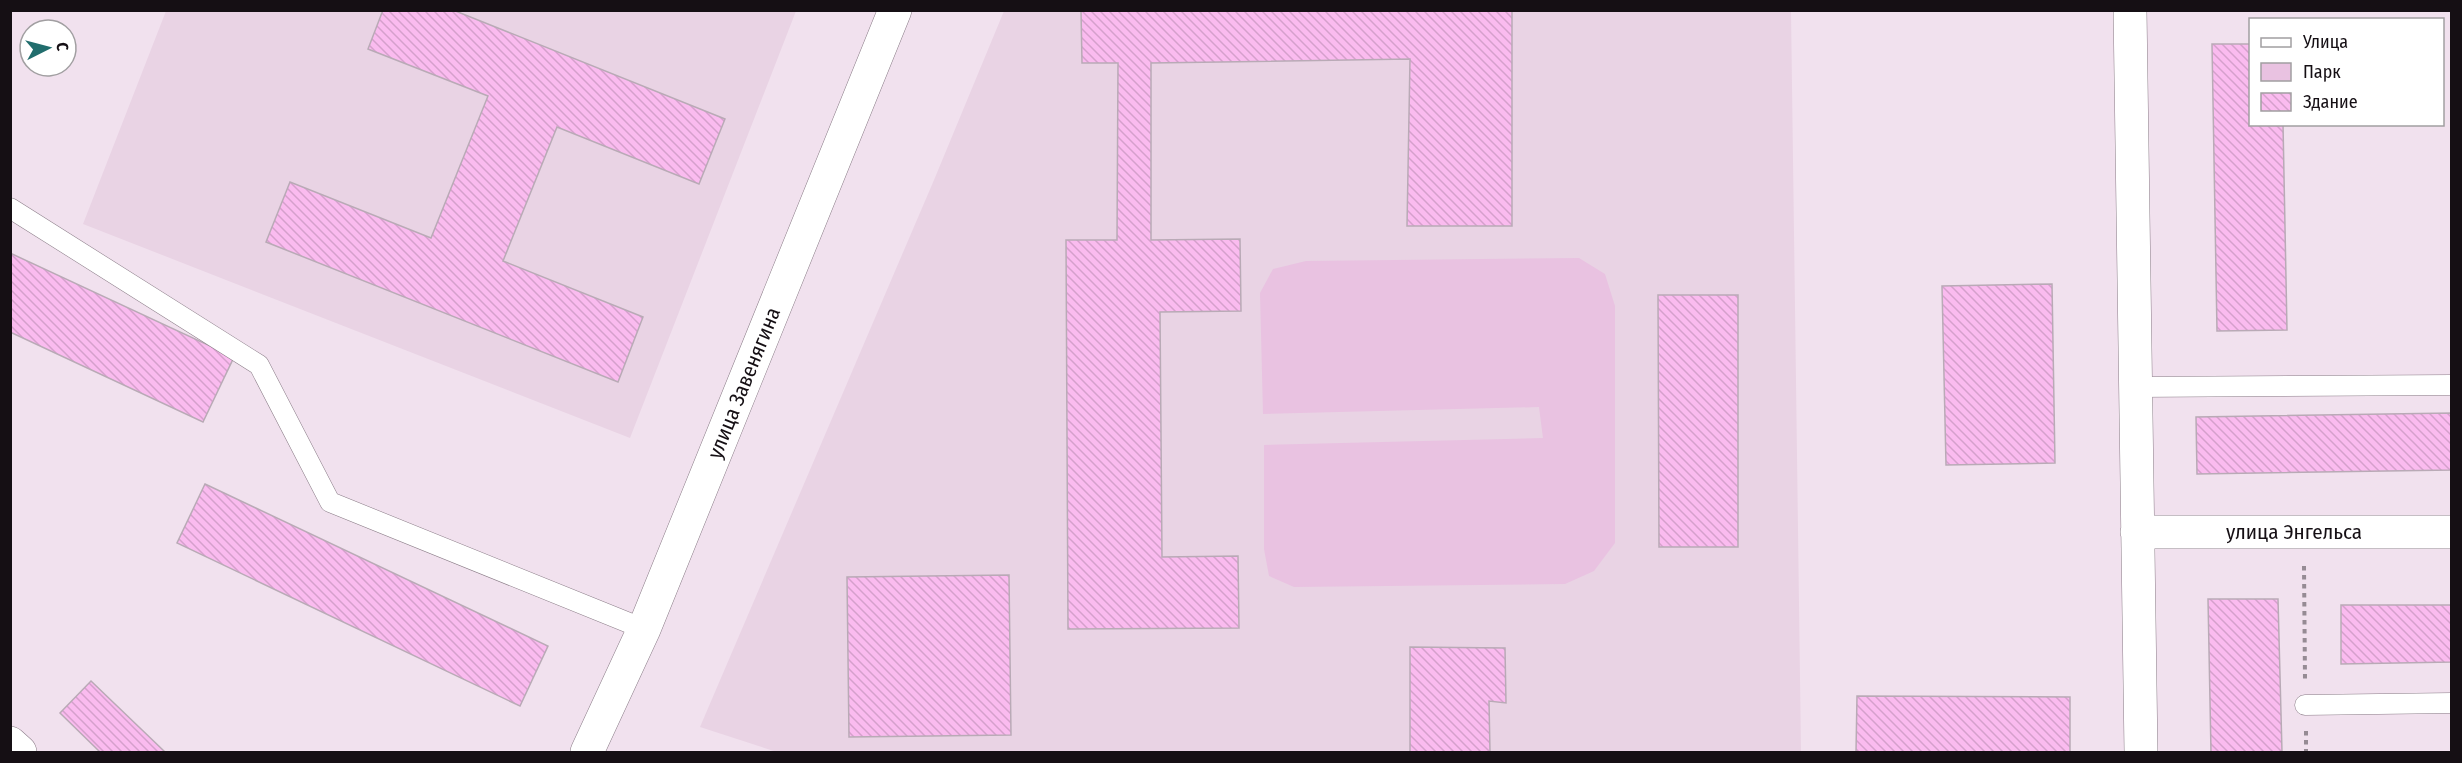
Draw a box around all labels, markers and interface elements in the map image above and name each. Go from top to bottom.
north arrow [18,18,78,78]
legend [2249,18,2444,126]
text: Улица [2302,31,2348,53]
text: С [53,41,72,52]
text: Парк [2303,61,2341,83]
text: Здание [2303,91,2358,113]
street label: улица Завенягина [702,303,786,463]
street label: улица Энгельса [2226,519,2362,545]

